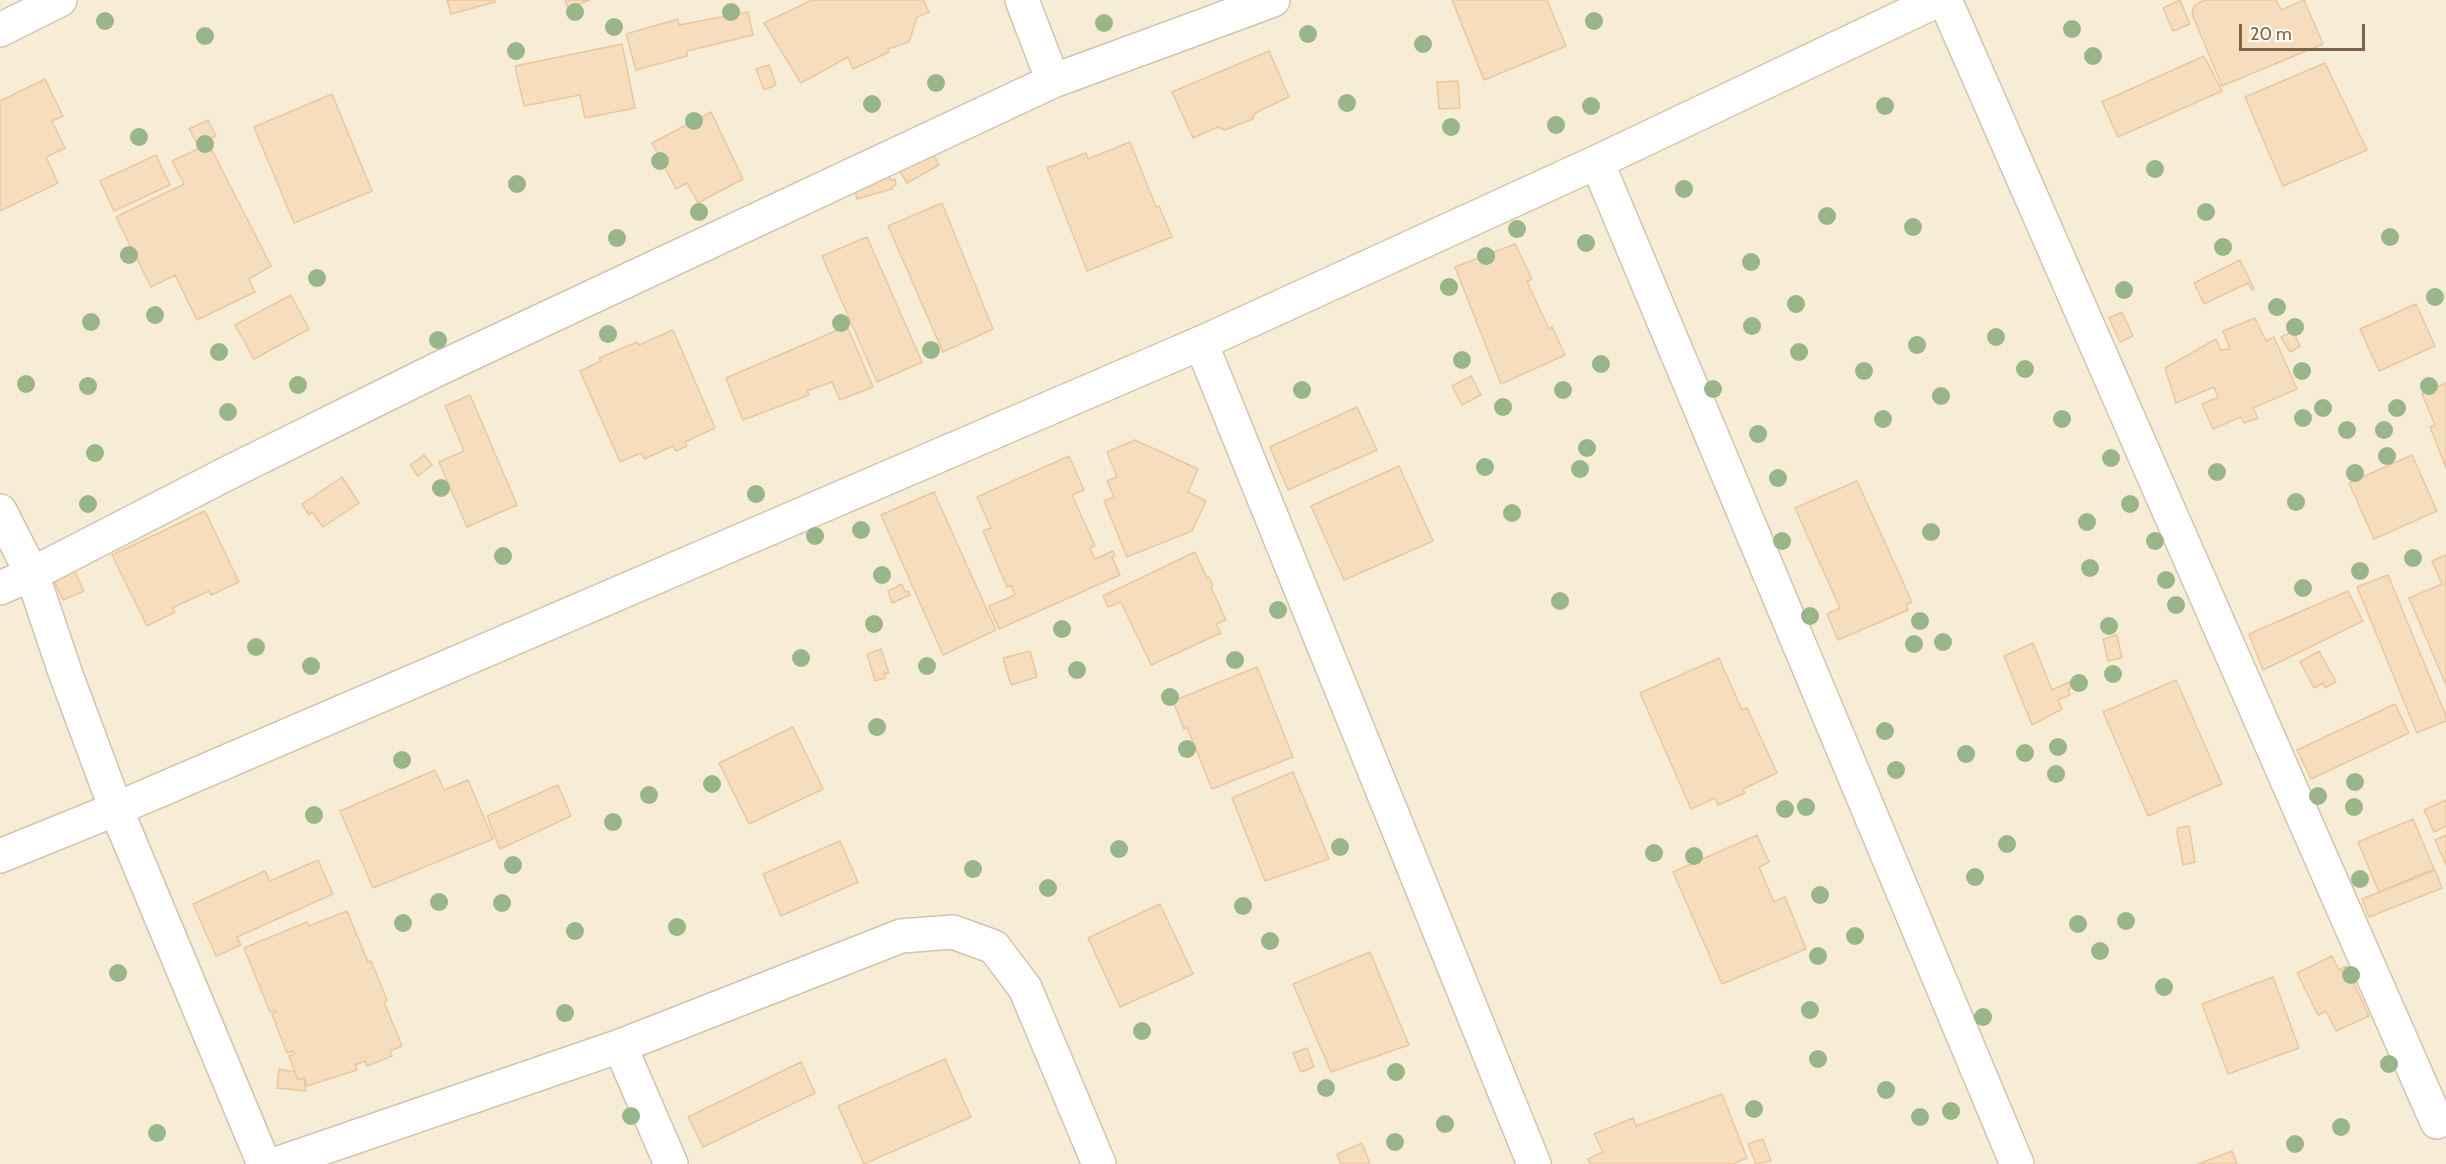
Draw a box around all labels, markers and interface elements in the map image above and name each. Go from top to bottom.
scale bar [2242,12,2368,50]
text: 20 m [2250,23,2292,45]

